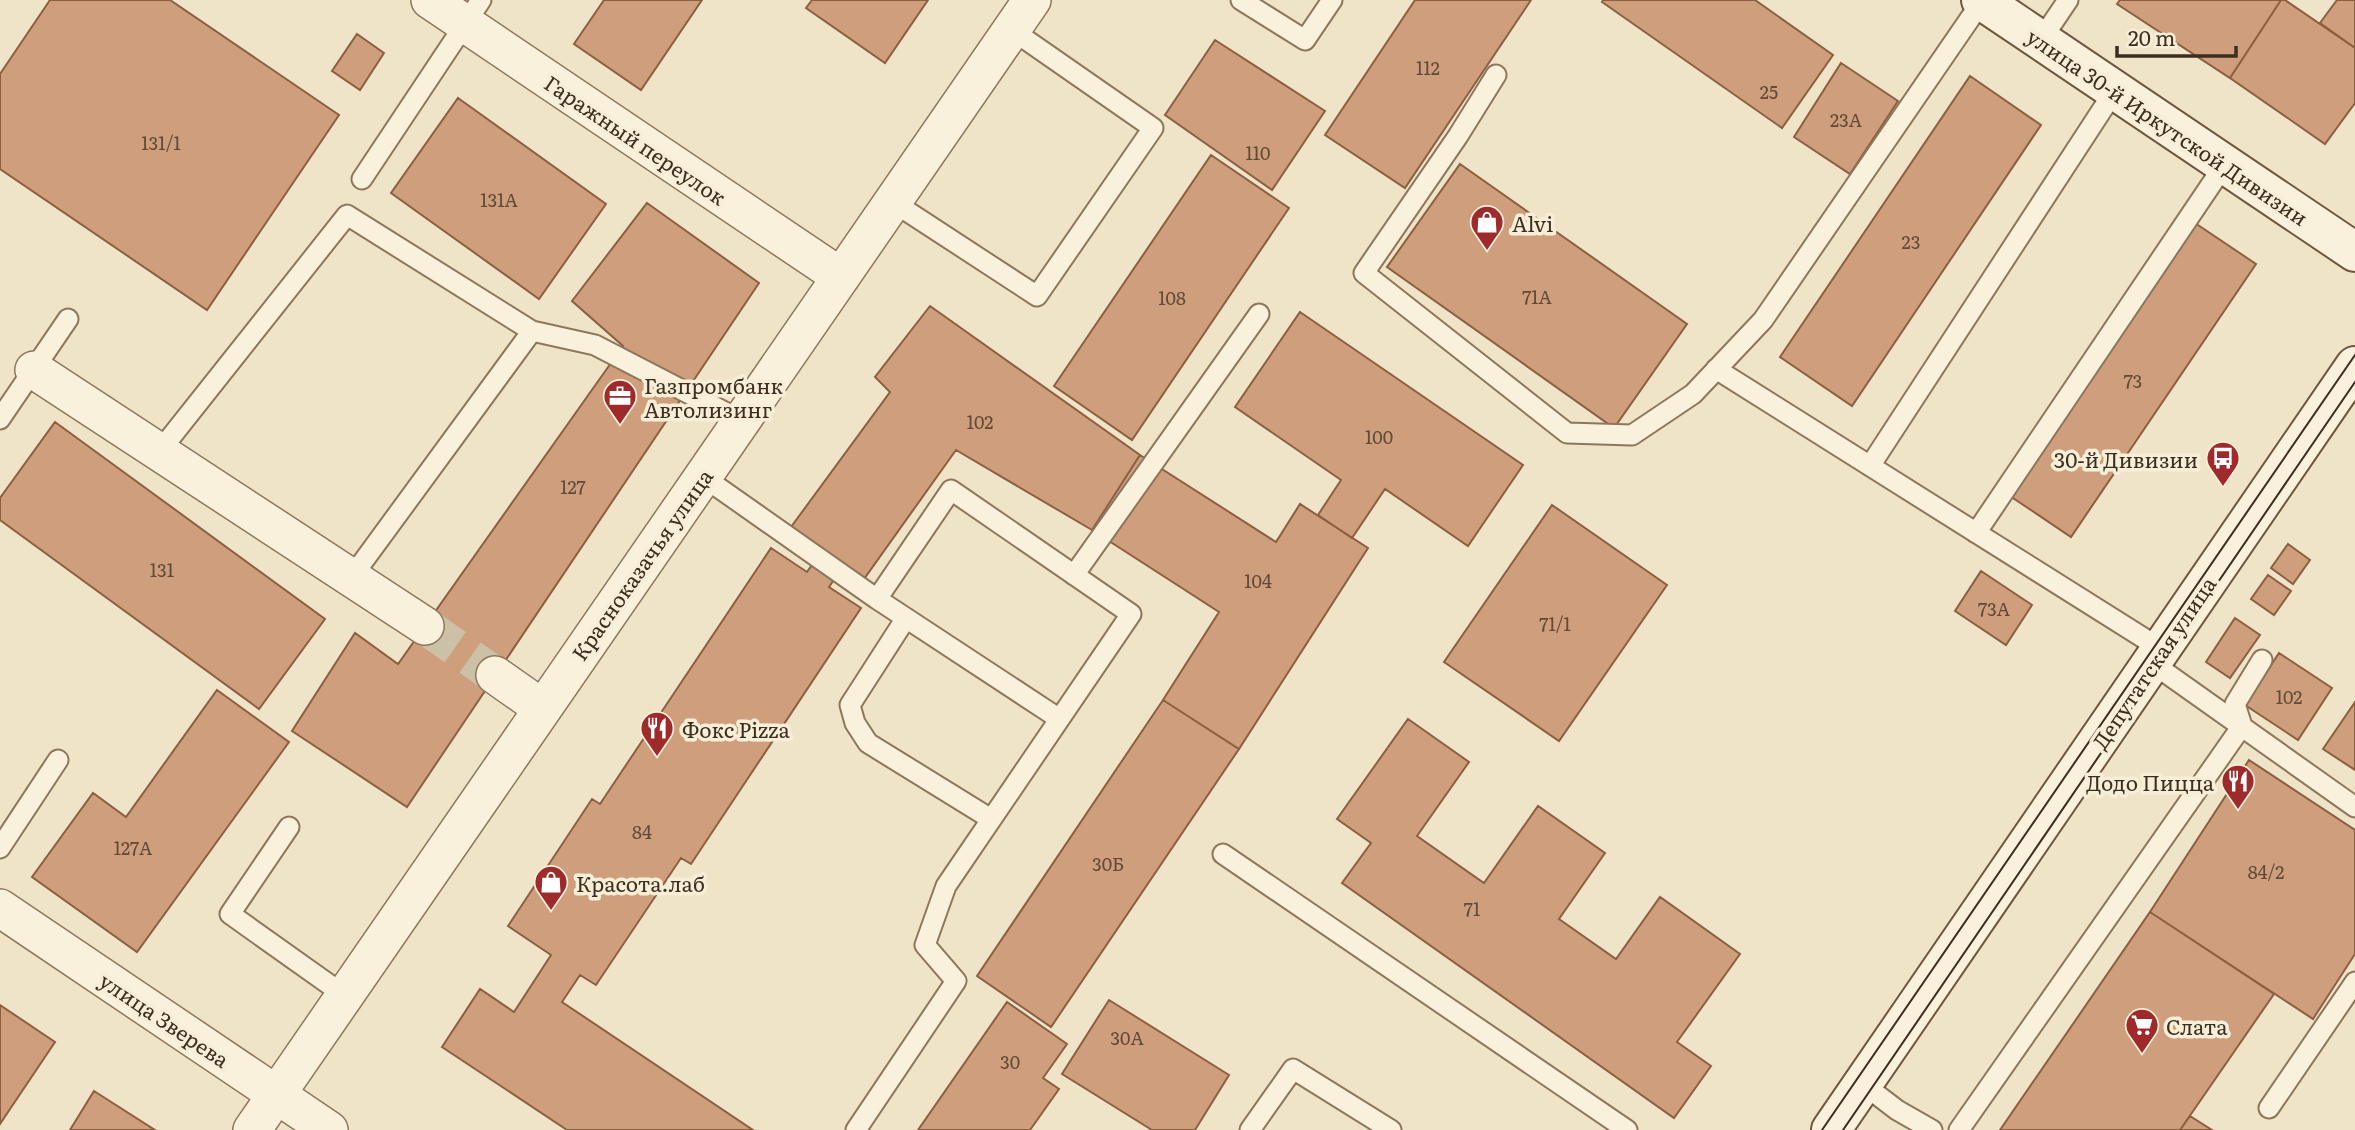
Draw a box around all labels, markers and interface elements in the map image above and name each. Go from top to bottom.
scale bar [2117,14,2236,58]
street label: улица 30-й Иркутской Дивизии [2021,20,2315,232]
text: 20 m [2128,21,2175,52]
house number: 112 [1416,54,1440,81]
street label: Гаражный переулок [539,67,733,212]
house number: 25 [1760,78,1778,105]
house number: 23А [1830,106,1862,133]
house number: 131/1 [141,129,181,156]
house number: 110 [1245,139,1271,166]
house number: 131А [480,186,518,213]
shop icon: Alvi [1468,203,1506,252]
place label: Alvi [1512,207,1553,238]
house number: 23 [1902,228,1920,255]
house number: 71А [1522,283,1552,310]
house number: 108 [1158,284,1186,311]
house number: 73 [2124,367,2142,394]
place label: Газпромбанк Автолизинг [644,369,784,424]
office icon: Газпромбанк Автолизинг [601,377,639,426]
house number: 102 [967,408,993,435]
house number: 100 [1365,423,1393,450]
bus stop icon: 30-й Дивизии [2204,439,2242,488]
place label: 30-й Дивизии [2054,443,2198,474]
street label: Красноказачья улица [563,461,719,666]
house number: 127 [560,473,586,500]
house number: 131 [150,556,174,583]
house number: 104 [1244,567,1272,594]
street label: Депутатская улица [2084,569,2223,754]
house number: 73А [1978,595,2010,622]
house number: 71/1 [1539,610,1571,637]
house number: 102 [2276,683,2302,710]
restaurant icon: Фокс Pizza [638,709,676,758]
place label: Фокс Pizza [682,713,791,744]
restaurant icon: Додо Пицца [2219,762,2257,811]
place label: Додо Пицца [2086,766,2215,797]
house number: 84 [632,818,652,845]
house number: 127А [114,834,152,861]
house number: 30Б [1092,850,1124,877]
house number: 84/2 [2248,858,2284,885]
shop icon: Красота.лаб [532,863,570,912]
place label: Красота.лаб [576,867,705,898]
house number: 71 [1464,895,1480,922]
street label: улица Зверева [94,964,237,1074]
supermarket icon: Слата [2123,1006,2161,1055]
place label: Слата [2166,1010,2228,1041]
house number: 30А [1110,1024,1144,1051]
house number: 30 [1000,1048,1020,1075]

